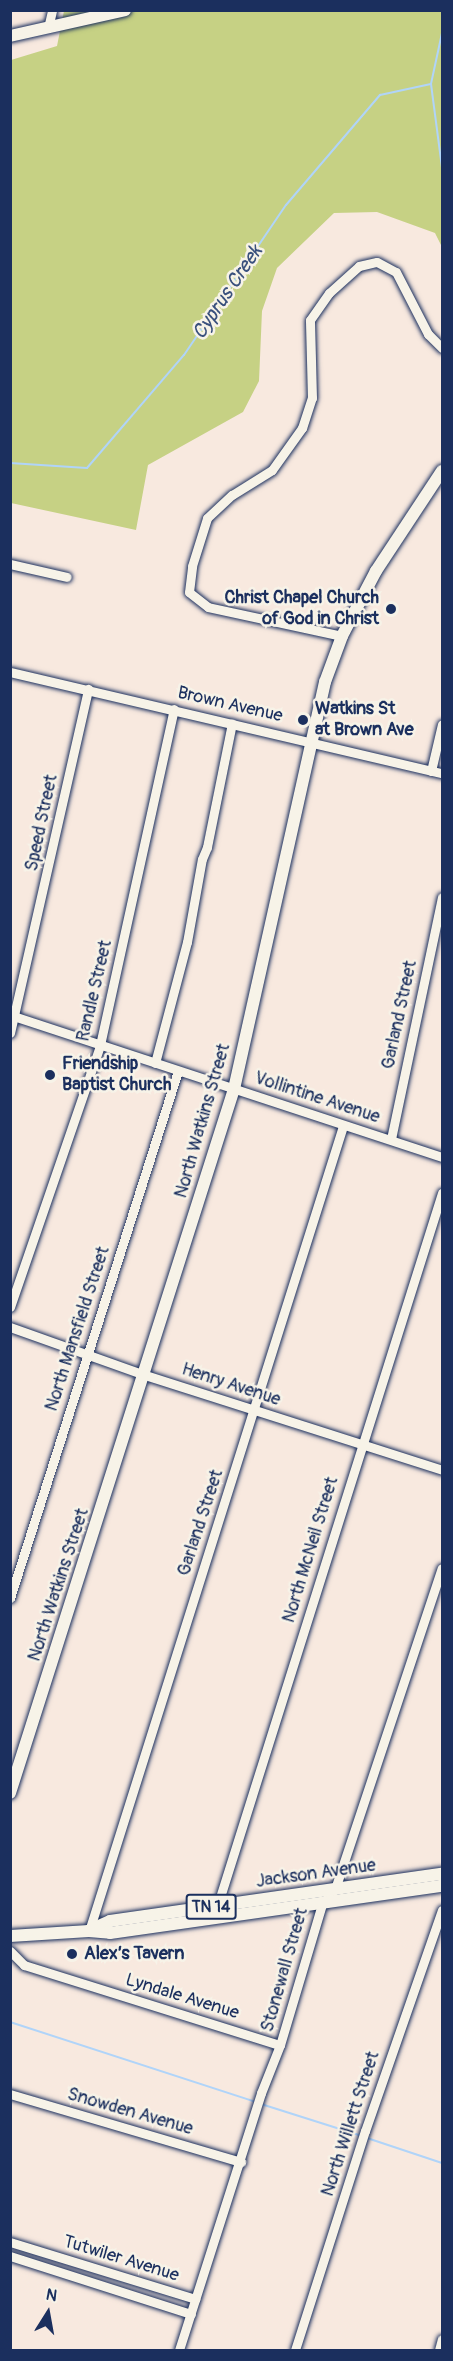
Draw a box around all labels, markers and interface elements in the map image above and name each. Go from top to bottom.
water label: Cyprus Creek [187,241,267,343]
place label: Christ Chapel Church of God in Christ [225,588,379,630]
marker: Christ Chapel Church of God in Christ [384,602,398,616]
street label: Brown Avenue [175,682,285,728]
place label: Watkins St at Brown Ave [315,699,414,742]
marker: Watkins St at Brown Ave [296,713,310,727]
street label: Speed Street [21,773,63,873]
street label: Randle Street [73,938,117,1044]
street label: Garland Street [378,959,422,1071]
street label: North Watkins Street [171,1041,235,1201]
place label: Friendship Baptist Church [62,1054,171,1096]
marker: Friendship Baptist Church [43,1068,57,1082]
street label: Vollintine Avenue [252,1068,382,1128]
street label: North Mansfield Street [41,1244,115,1414]
street label: Henry Avenue [179,1359,283,1411]
street label: Garland Street [174,1467,228,1579]
street label: North McNeil Street [279,1475,343,1625]
street label: North Watkins Street [24,1506,94,1664]
street label: Jackson Avenue [255,1855,377,1893]
road number: TN 14 [186,1894,236,1920]
street label: Stonewall Street [257,1905,313,2035]
place label: Alex’s Tavern [84,1943,184,1965]
marker: Alex’s Tavern [65,1947,79,1961]
street label: Lyndale Avenue [123,1969,241,2025]
street label: North Willett Street [317,2049,385,2199]
street label: Snowden Avenue [65,2084,195,2140]
street label: Tutwiler Avenue [60,2231,182,2287]
north arrow [18,2283,78,2343]
text: N [44,2284,59,2306]

